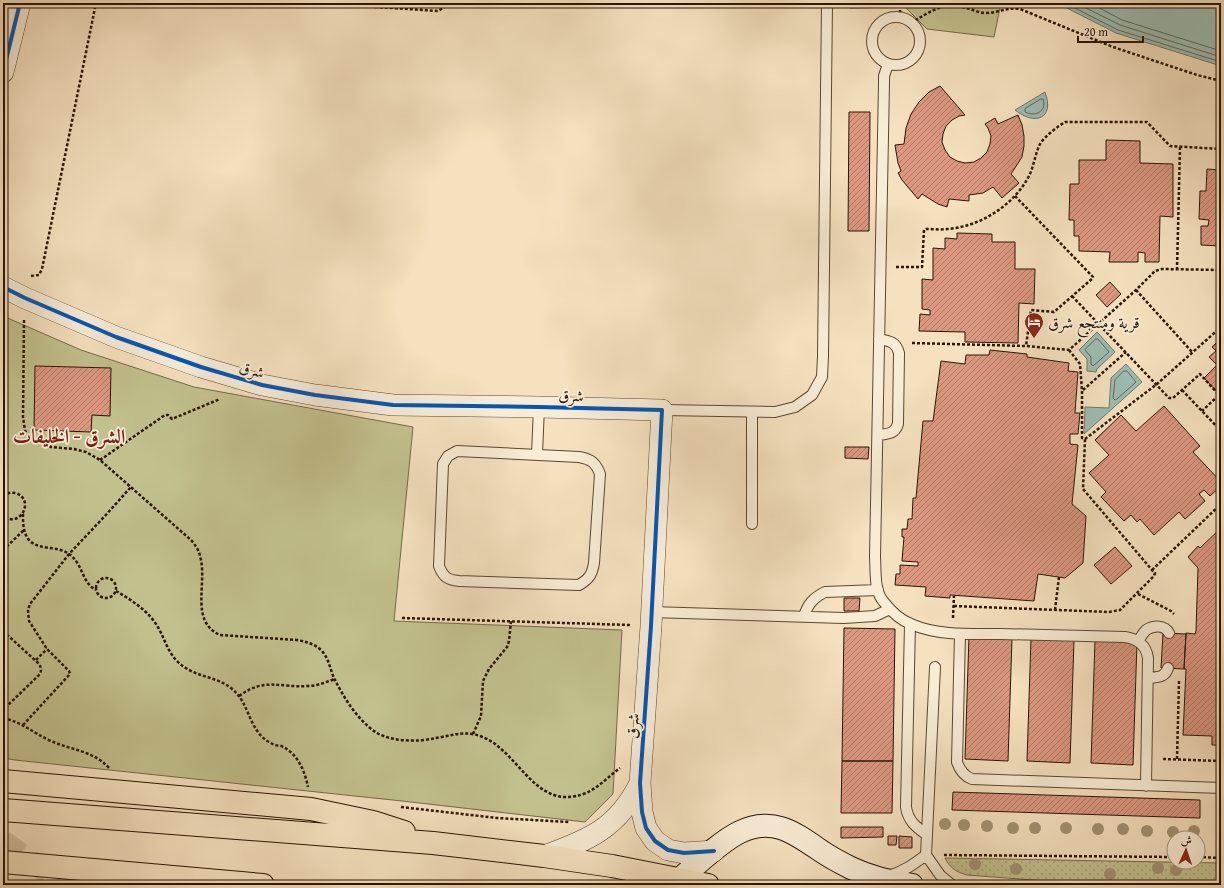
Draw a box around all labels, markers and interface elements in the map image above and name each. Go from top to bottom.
scale bar [1078,18,1143,44]
text: 20 m [1084,23,1108,40]
place label: قرية ومنتجع شرق [1048,310,1140,338]
hotel icon: قرية ومنتجع شرق [1023,311,1045,339]
street label: شرق [237,354,267,384]
street label: شرق [558,383,584,407]
district label: الشرق - الخليفات [13,421,125,450]
street label: شرق [619,713,645,739]
north arrow [1166,830,1206,870]
text: ش [1181,832,1192,848]

